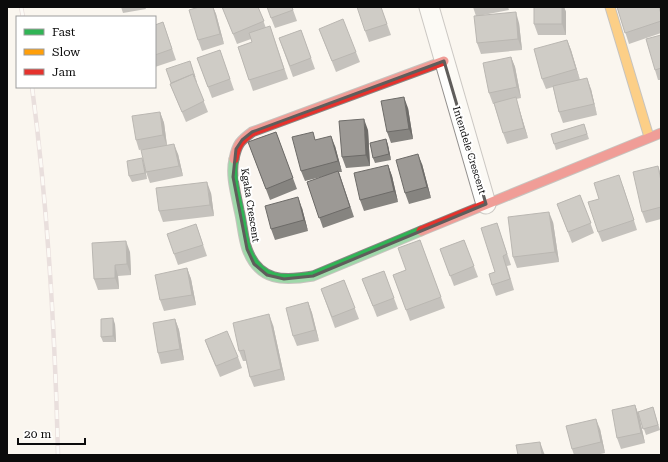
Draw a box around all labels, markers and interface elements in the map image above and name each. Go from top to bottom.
legend [16,16,156,88]
text: Fast [52,25,76,39]
text: Slow [52,45,80,59]
text: Jam [52,65,76,79]
street label: Intendele Crescent [451,105,488,196]
street label: Kgaka Crescent [239,167,262,243]
scale bar [18,420,85,446]
text: 20 m [24,427,51,441]

